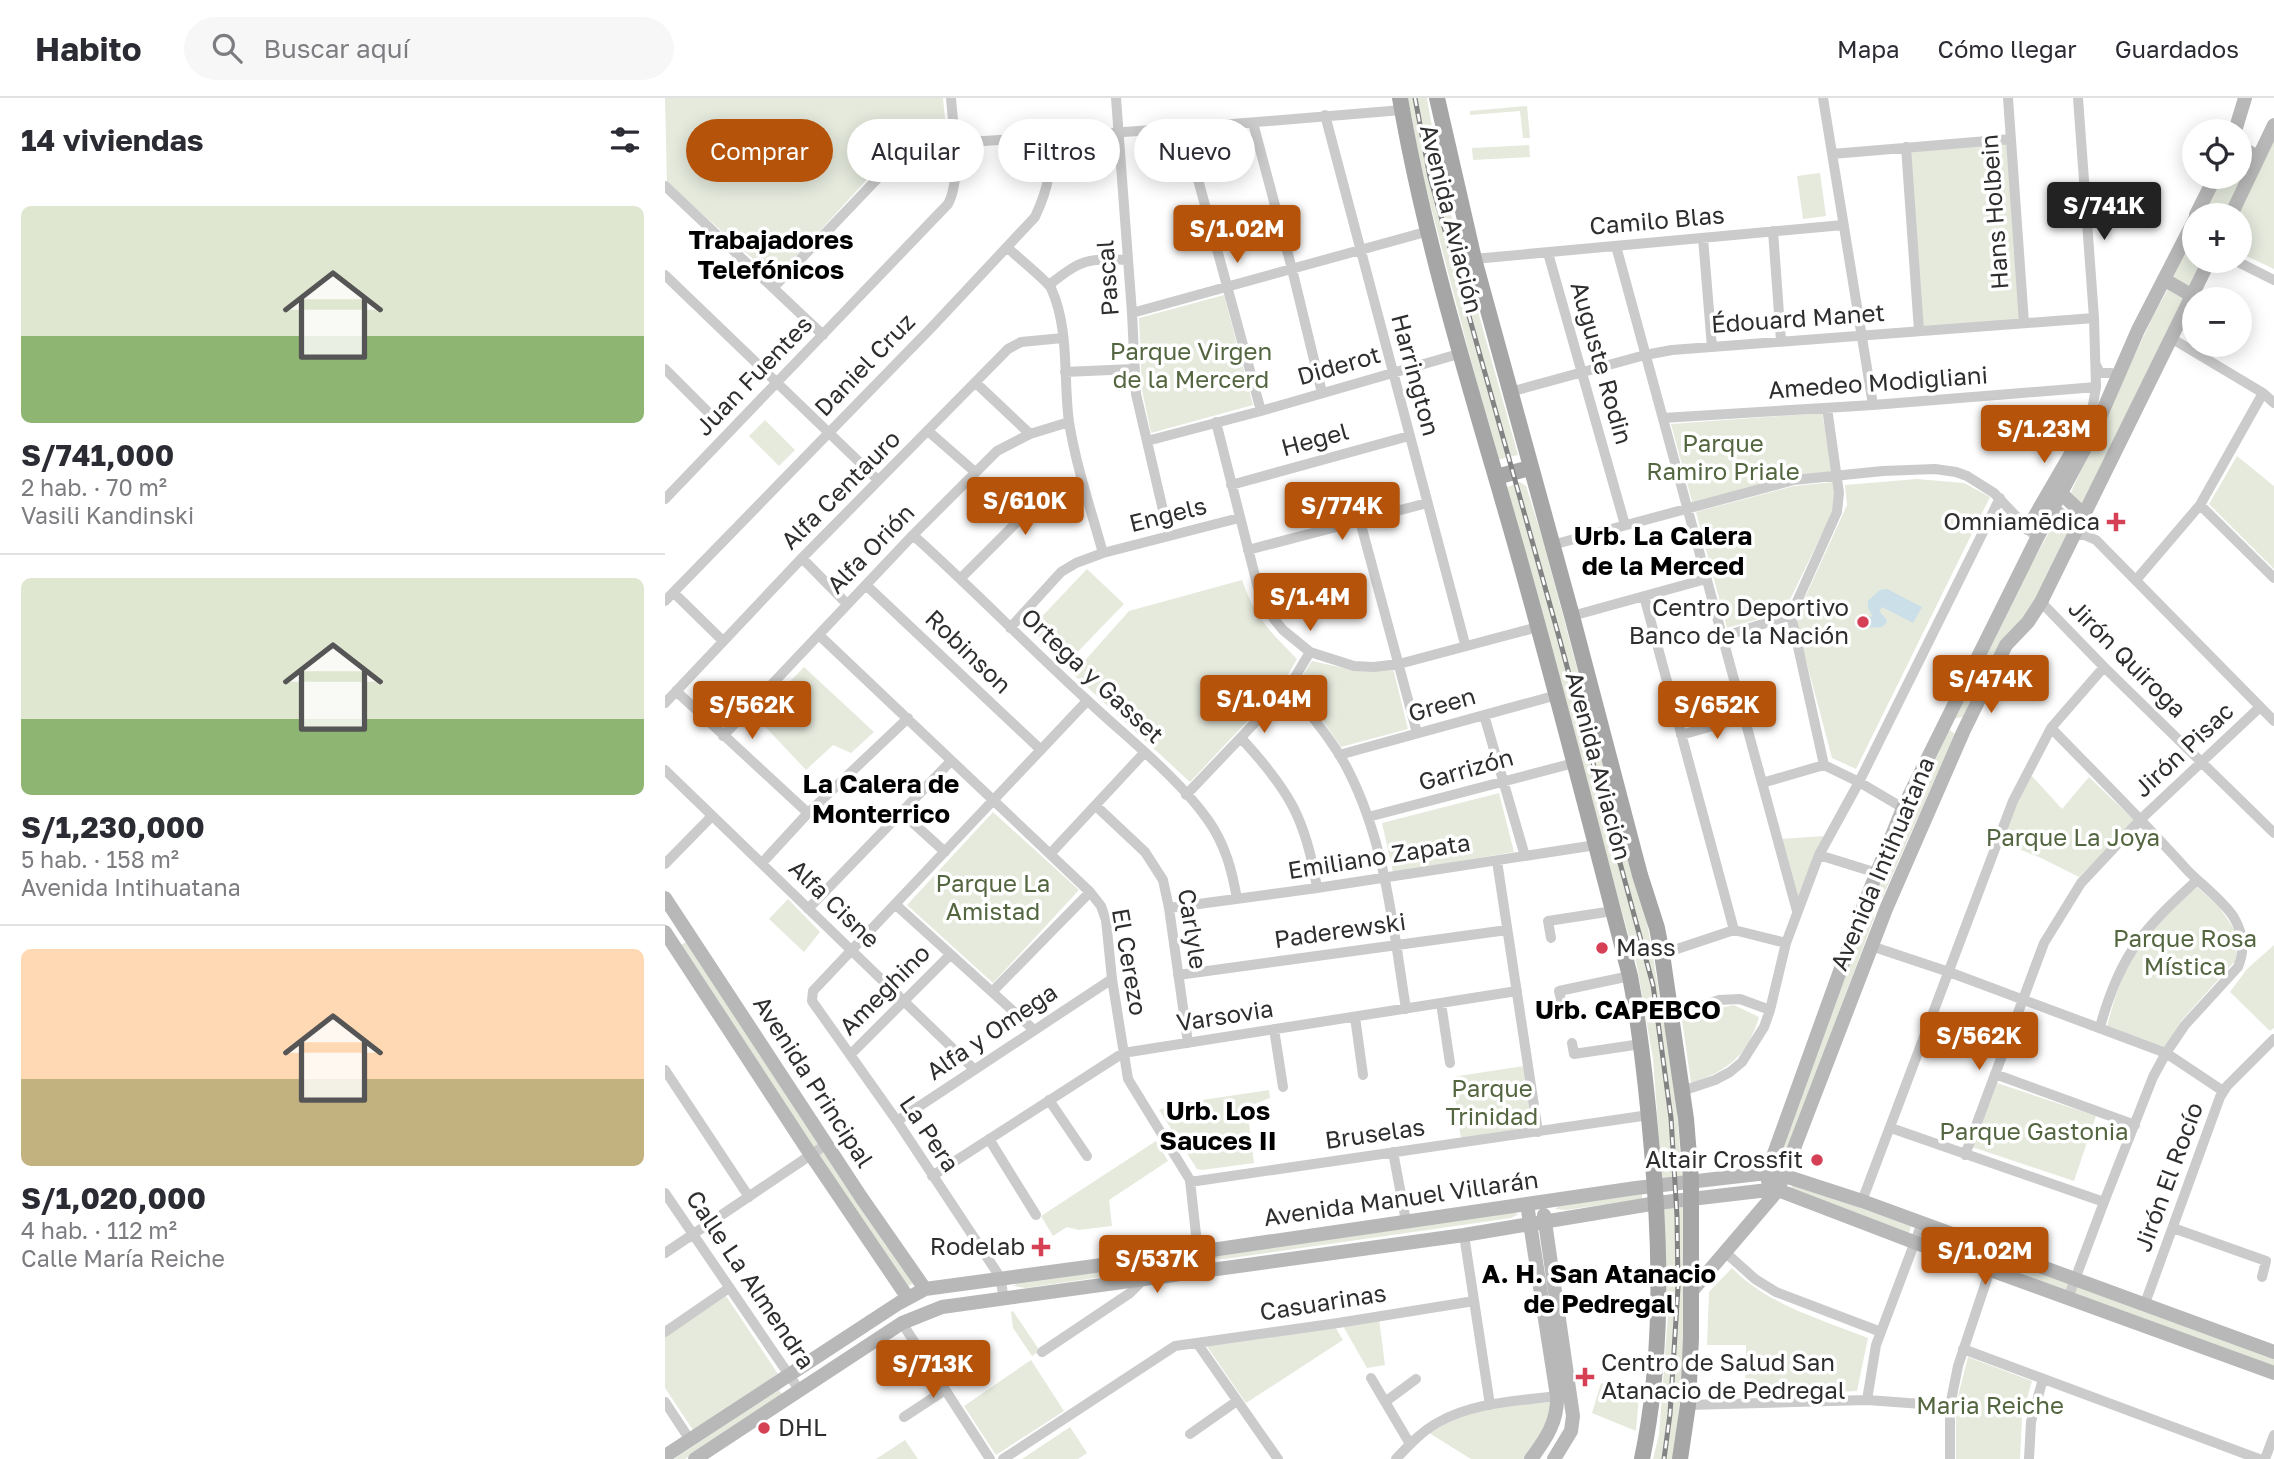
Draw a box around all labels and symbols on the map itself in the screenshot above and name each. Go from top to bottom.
street label: Avenida Aviación [1415,121,1490,316]
street label: Hans Holbein [1974,134,2013,291]
pin: S/741K [2047,183,2161,242]
street label: Camilo Blas [1588,199,1726,240]
pin: S/1.02M [1172,206,1302,265]
district label: Trabajadores Telefónicos [688,224,854,285]
street label: Pascal [1089,239,1124,317]
street label: Auguste Rodin [1565,278,1640,447]
street label: Édouard Manet [1710,297,1886,338]
street label: Daniel Cruz [808,307,920,421]
street label: Juan Fuentes [688,309,817,441]
street label: Harrington [1386,310,1447,439]
park label: Parque Virgen de la Mercerd [1110,336,1272,393]
street label: Diderot [1294,339,1383,390]
street label: Amedeo Modigliani [1767,359,1989,404]
pin: S/1.23M [1979,406,2109,465]
street label: Hegel [1278,416,1351,461]
street label: Alfa Centauro [774,423,906,555]
park label: Parque Ramiro Priale [1646,428,1800,485]
pin: S/610K [968,478,1082,537]
pin: S/774K [1285,482,1399,542]
street label: Engels [1126,490,1209,537]
street label: Alfa Orión [820,497,920,599]
place label: Omniamēdica [1943,506,2100,535]
marker: Omniamēdica [2106,512,2126,532]
district label: Urb. La Calera de la Merced [1574,520,1752,581]
pin: S/1.4M [1253,574,1367,633]
place label: Centro Deportivo Banco de la Nación [1629,592,1849,649]
street label: Jirón Quiroga [2063,593,2193,723]
street label: Ortega y Gasset [1016,601,1170,748]
street label: Robinson [920,603,1018,699]
marker: Centro Deportivo Banco de la Nación [1855,614,1871,630]
pin: S/474K [1934,656,2048,715]
street label: Avenida Aviación [1560,668,1639,863]
pin: S/1.04M [1199,676,1329,735]
street label: Green [1405,680,1479,727]
pin: S/562K [695,682,809,741]
pin: S/652K [1660,682,1774,741]
street label: Jirón Pisac [2127,695,2239,802]
street label: Garrizón [1415,741,1516,796]
street label: Avenida Intihuatana [1823,752,1940,975]
district label: La Calera de Monterrico [803,768,959,829]
park label: Parque La Joya [1986,822,2160,851]
street label: Emiliano Zapata [1285,827,1472,884]
street label: Alfa Cisne [784,853,886,953]
park label: Parque La Amistad [936,868,1050,925]
street label: Carlyle [1173,886,1214,971]
street label: El Cerezo [1107,906,1154,1018]
street label: Paderewski [1272,906,1407,953]
park label: Parque Rosa Mística [2113,923,2257,980]
place label: Mass [1616,932,1676,961]
street label: Ameghino [833,938,935,1040]
marker: Mass [1594,940,1610,956]
street label: Alfa y Omega [920,976,1062,1085]
street label: Avenida Principal [748,990,881,1172]
street label: Varsovia [1174,993,1275,1036]
district label: Urb. CAPEBCO [1535,994,1721,1025]
pin: S/562K [1922,1012,2036,1072]
park label: Parque Trinidad [1446,1073,1538,1130]
street label: La Pera [894,1090,966,1177]
district label: Urb. Los Sauces II [1159,1095,1277,1156]
street label: Jirón El Rocío [2127,1098,2208,1255]
street label: Bruselas [1323,1111,1427,1154]
park label: Parque Gastonia [1939,1116,2129,1145]
place label: Altair Crossfit [1645,1144,1803,1173]
marker: Altair Crossfit [1809,1152,1825,1168]
street label: Avenida Manuel Villarán [1262,1164,1540,1231]
street label: Calle La Almendra [681,1184,822,1374]
pin: S/1.02M [1920,1228,2050,1287]
place label: Rodelab [930,1231,1025,1260]
pin: S/537K [1100,1236,1214,1295]
marker: Rodelab [1031,1237,1051,1257]
district label: A. H. San Atanacio de Pedregal [1482,1258,1716,1319]
street label: Casuarinas [1258,1277,1388,1326]
pin: S/713K [876,1340,990,1400]
place label: Centro de Salud San Atanacio de Pedregal [1601,1347,1845,1404]
marker: Centro de Salud San Atanacio de Pedregal [1575,1367,1595,1387]
park label: Maria Reiche [1916,1390,2064,1419]
place label: DHL [778,1412,827,1441]
marker: DHL [756,1420,772,1436]

